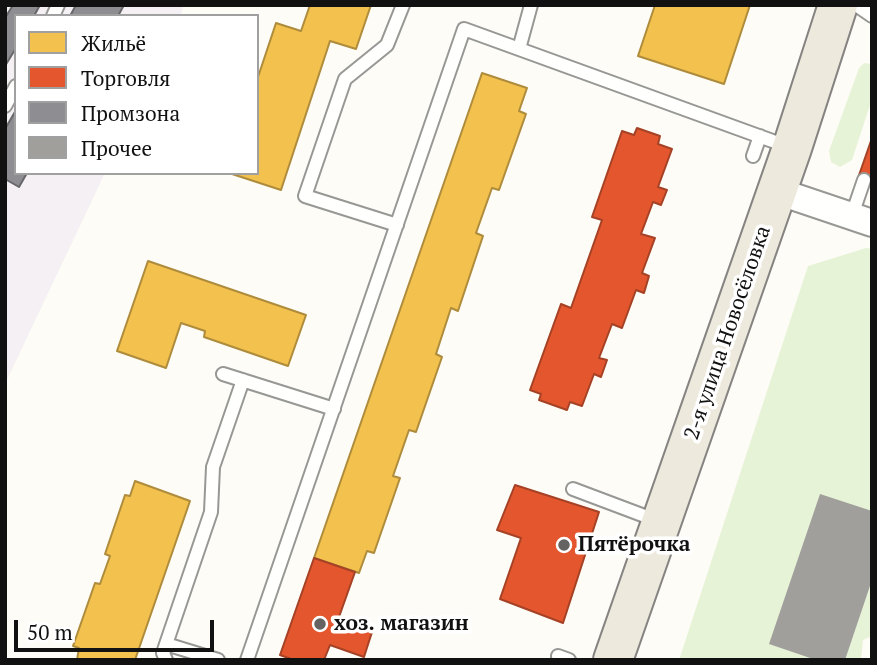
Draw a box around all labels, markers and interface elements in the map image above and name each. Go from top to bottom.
legend [14,14,259,175]
text: Жильё [81,29,146,57]
text: Торговля [81,64,170,92]
text: Промзона [81,99,180,127]
text: Прочее [81,134,152,162]
street label: 2-я улица Новосёловка [680,223,776,443]
place label: Пятёрочка [578,532,691,558]
marker: Пятёрочка [556,537,572,553]
scale bar [18,606,217,650]
place label: хоз. магазин [334,611,469,637]
marker: хоз. магазин [312,616,328,632]
text: 50 m [27,618,73,646]

